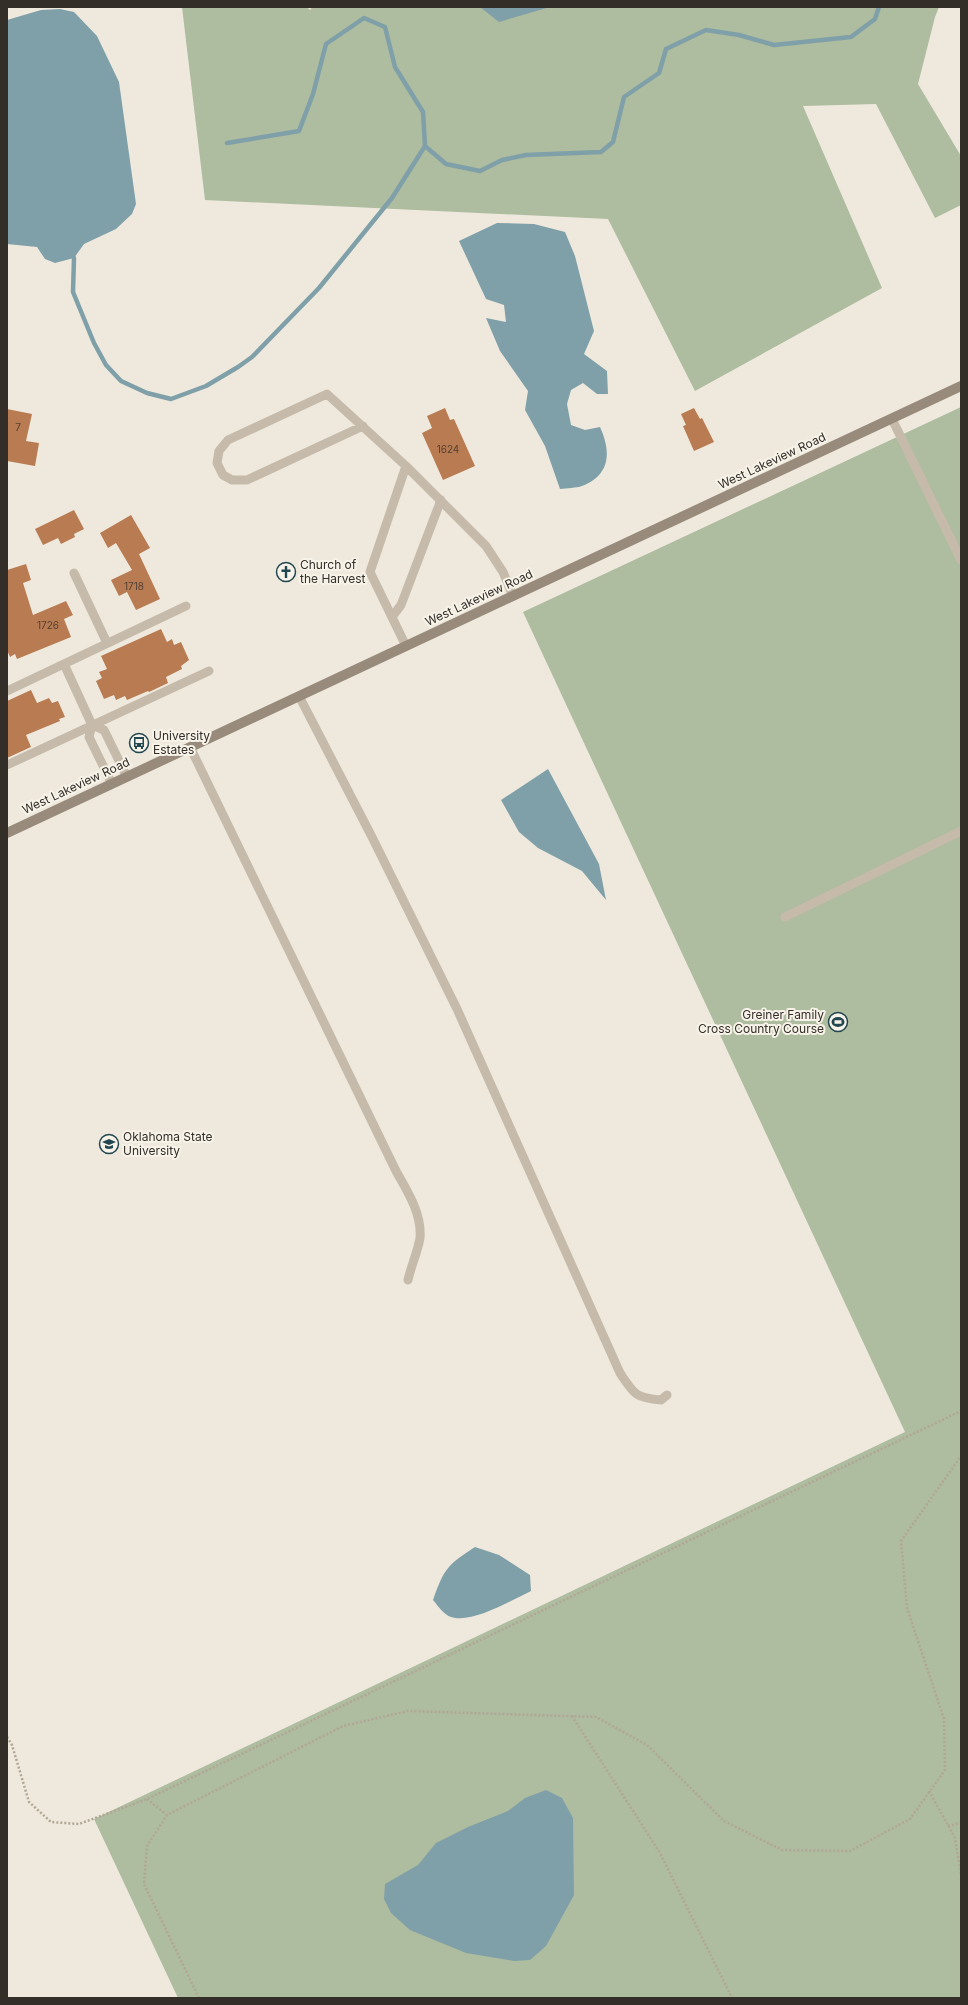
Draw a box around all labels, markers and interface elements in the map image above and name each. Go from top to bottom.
house number: 7 [15,421,21,433]
street label: West Lakeview Road [716,429,828,492]
house number: 1624 [437,443,459,455]
place label: Church of the Harvest [300,557,366,586]
church icon: Church of the Harvest [275,561,297,583]
street label: West Lakeview Road [423,566,535,629]
house number: 1718 [124,580,144,592]
house number: 1726 [37,619,59,631]
place label: University Estates [153,728,210,757]
bus stop icon: University Estates [128,732,150,754]
street label: West Lakeview Road [20,754,132,817]
place label: Greiner Family Cross Country Course [698,1007,824,1036]
sports icon: Greiner Family Cross Country Course [827,1011,849,1033]
place label: Oklahoma State University [123,1129,213,1158]
school or university icon: Oklahoma State University [98,1133,120,1155]

